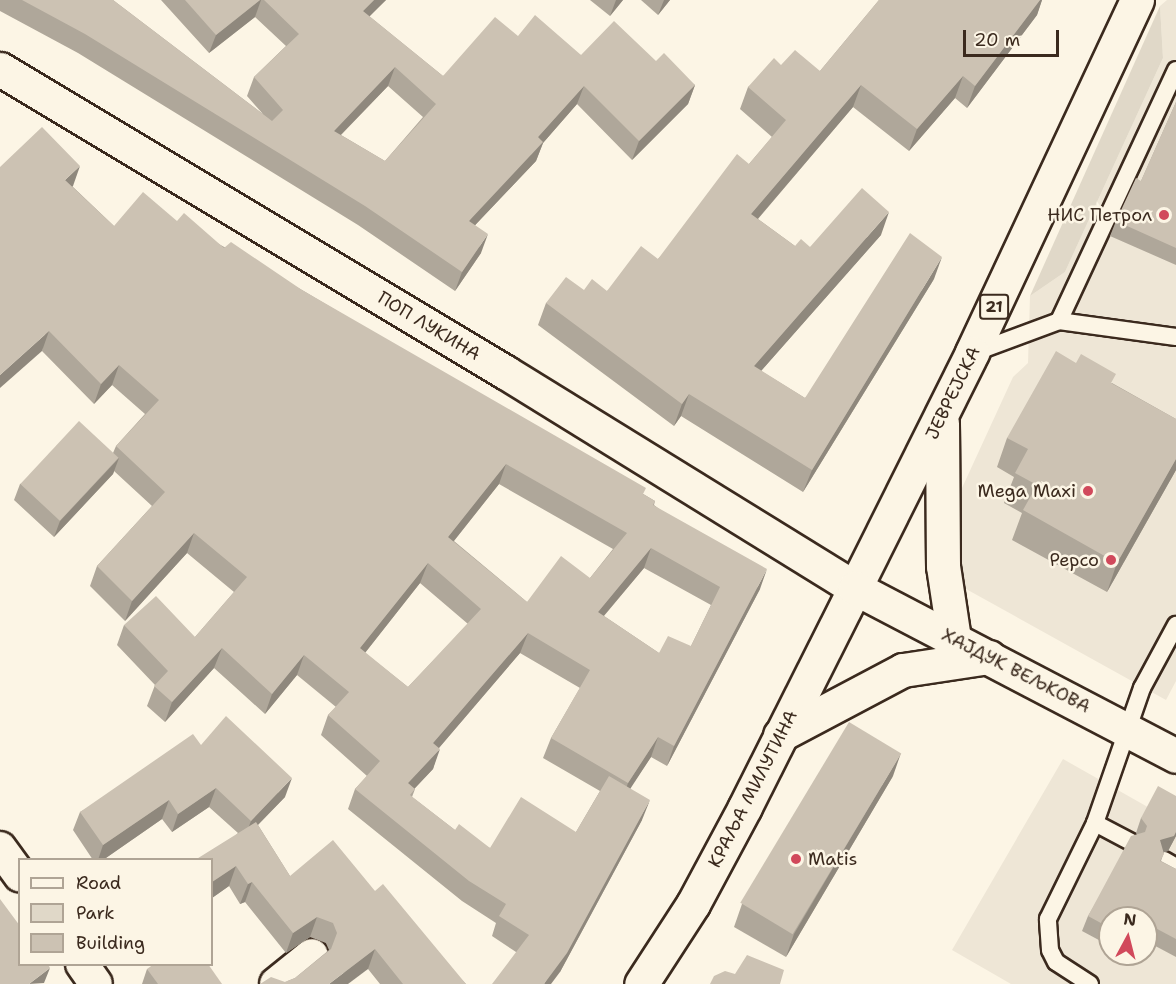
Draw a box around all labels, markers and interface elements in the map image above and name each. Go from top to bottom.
scale bar [966,18,1062,56]
text: 20 m [974,28,1020,52]
place label: НИС Петрол [1047,204,1152,226]
marker: НИС Петрол [1157,208,1171,222]
street label: ПОП ЛУКИНА [374,287,484,365]
road number: 21 [979,294,1009,320]
street label: ЈЕВРЕЈСКА [921,343,985,443]
place label: Mega Maxi [977,480,1076,502]
marker: Mega Maxi [1081,484,1095,498]
place label: Pepco [1049,549,1099,571]
marker: Pepco [1104,553,1118,567]
street label: ХАЈДУК ВЕЉКОВА [938,624,1094,718]
street label: КРАЉА МИЛУТИНА [704,707,802,871]
place label: Matis [808,848,857,870]
marker: Matis [789,852,803,866]
legend [18,858,213,966]
text: Road [76,871,121,895]
text: Park [76,901,115,925]
north arrow [1098,906,1158,966]
text: N [1122,908,1138,931]
text: Building [76,931,145,955]

